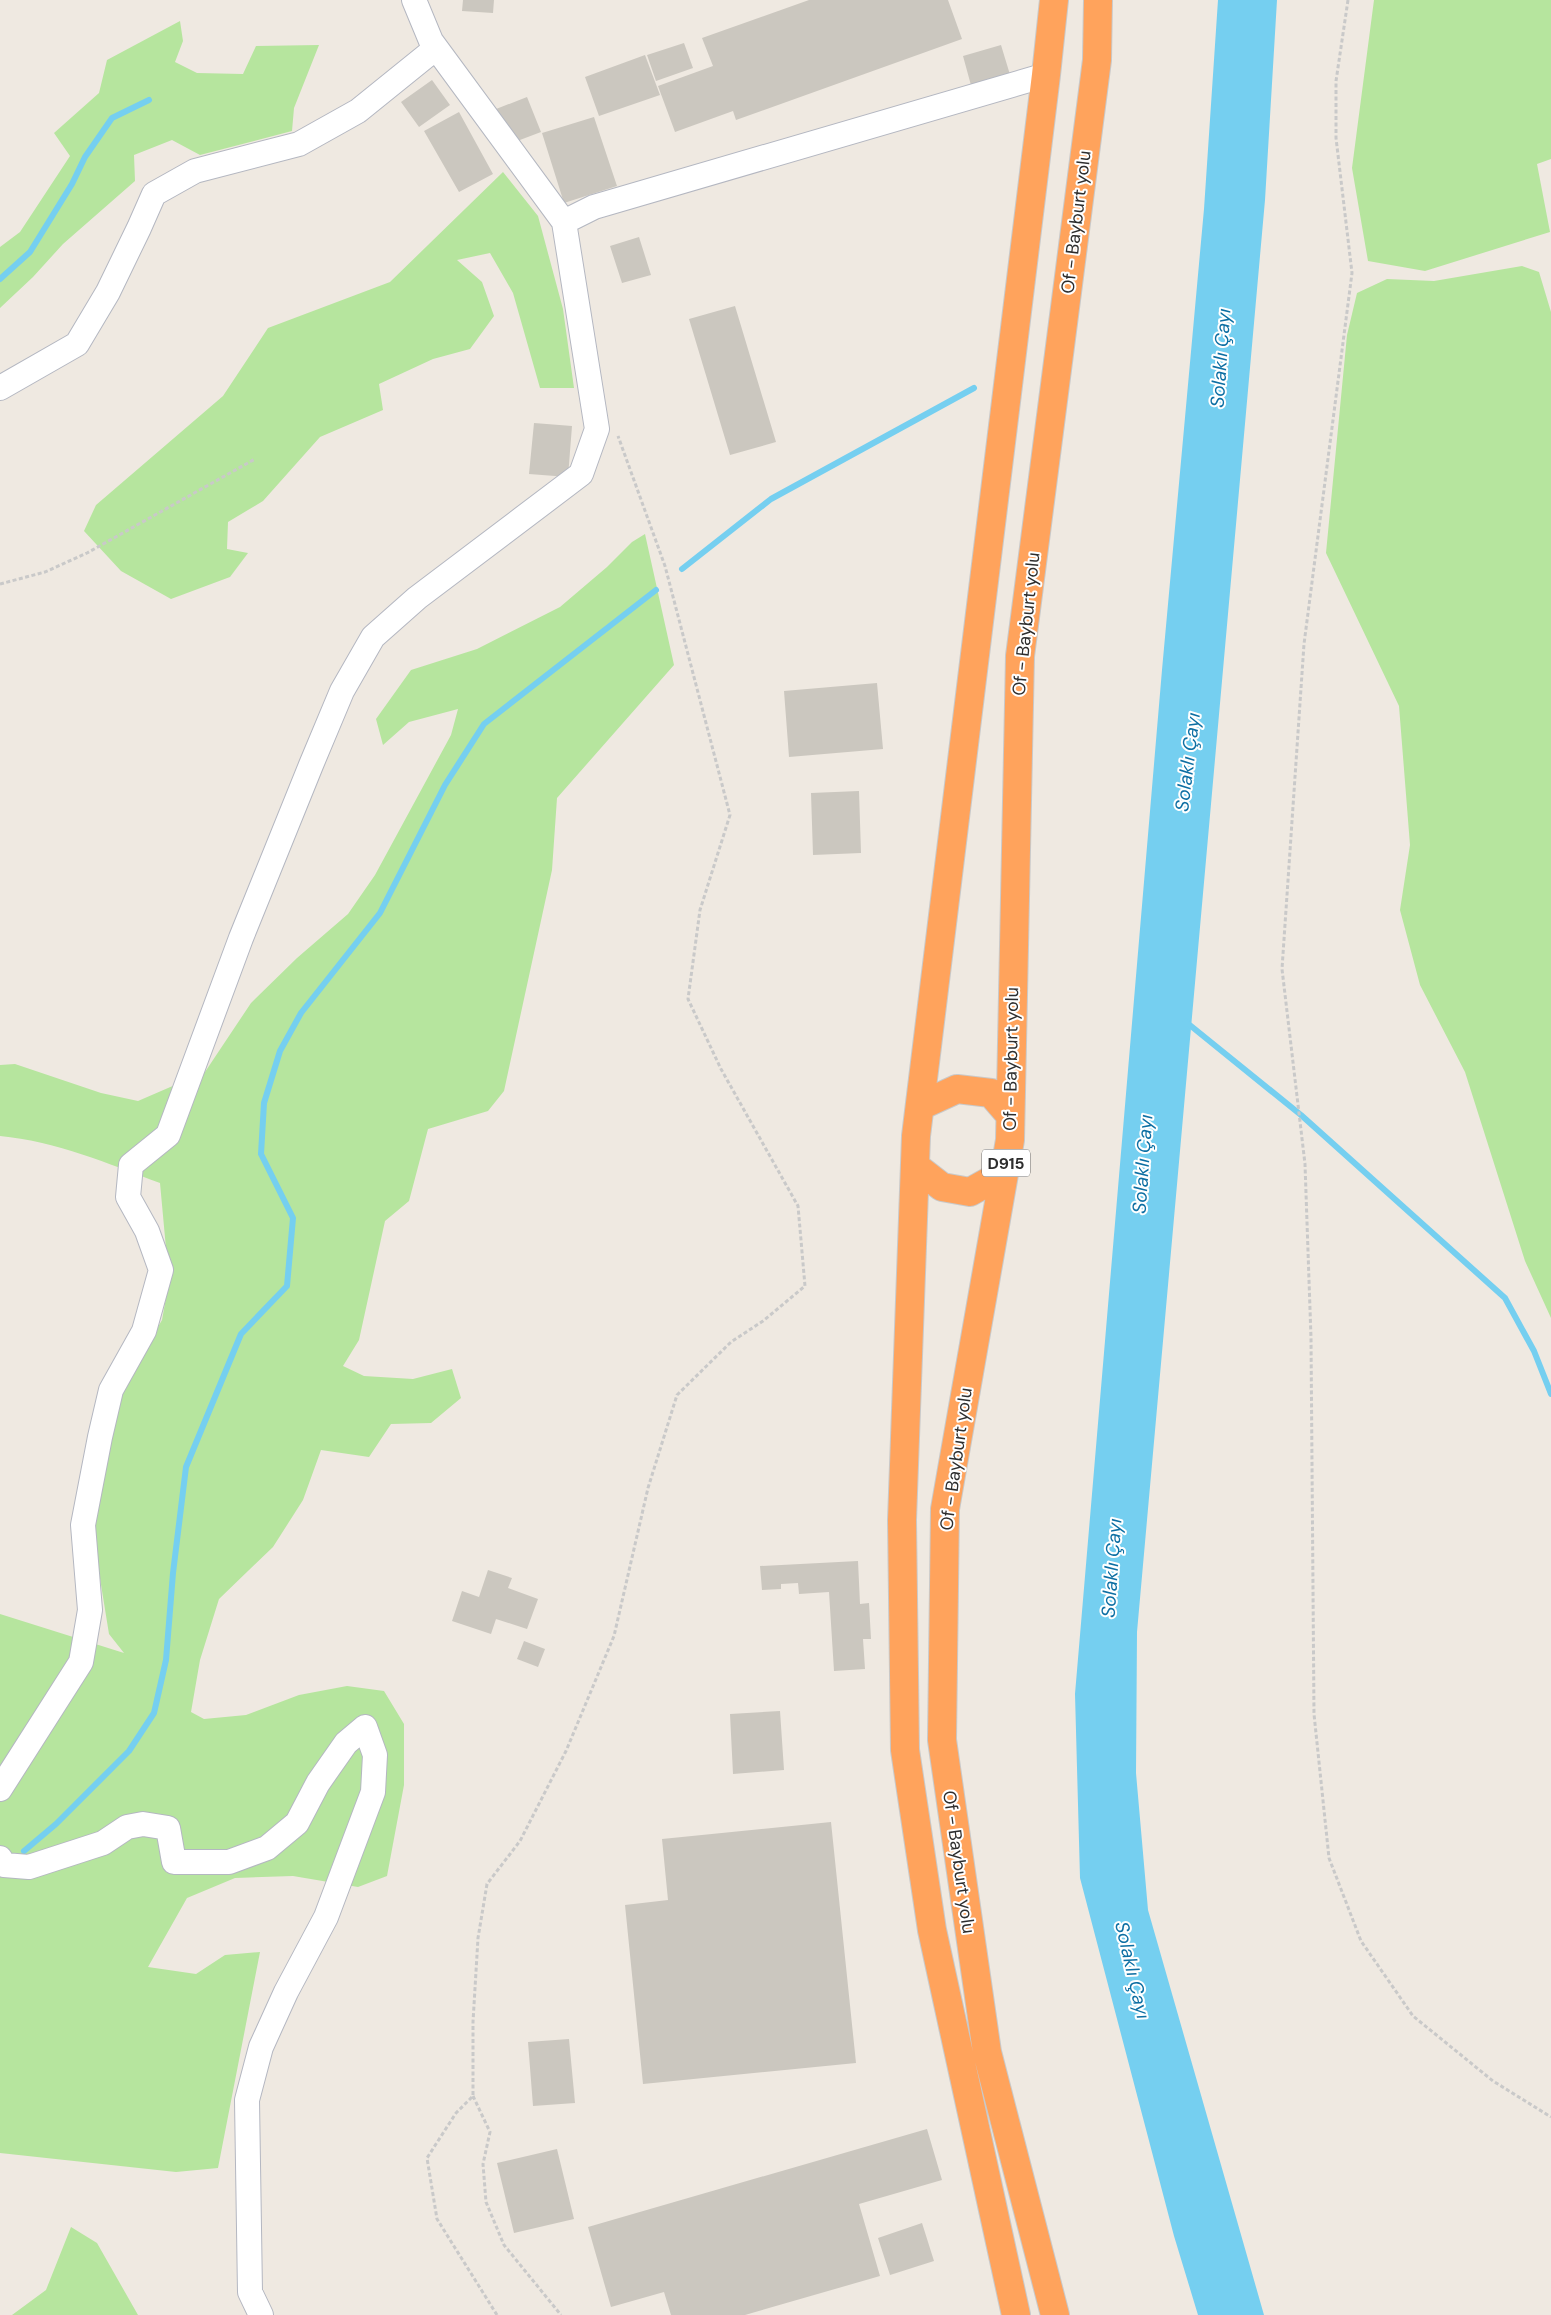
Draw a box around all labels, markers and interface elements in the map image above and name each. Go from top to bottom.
street label: Of - Bayburt yolu [1055,149,1097,295]
water label: Solaklı Çayı [1205,308,1236,408]
street label: Of - Bayburt yolu [1007,551,1045,697]
water label: Solaklı Çayı [1169,711,1206,813]
street label: Of - Bayburt yolu [998,987,1024,1131]
water label: Solaklı Çayı [1127,1114,1158,1214]
road number: D915 [982,1150,1030,1176]
street label: Of - Bayburt yolu [934,1386,978,1532]
water label: Solaklı Çayı [1096,1518,1127,1618]
street label: Of - Bayburt yolu [937,1789,981,1935]
water label: Solaklı Çayı [1109,1919,1156,2021]

